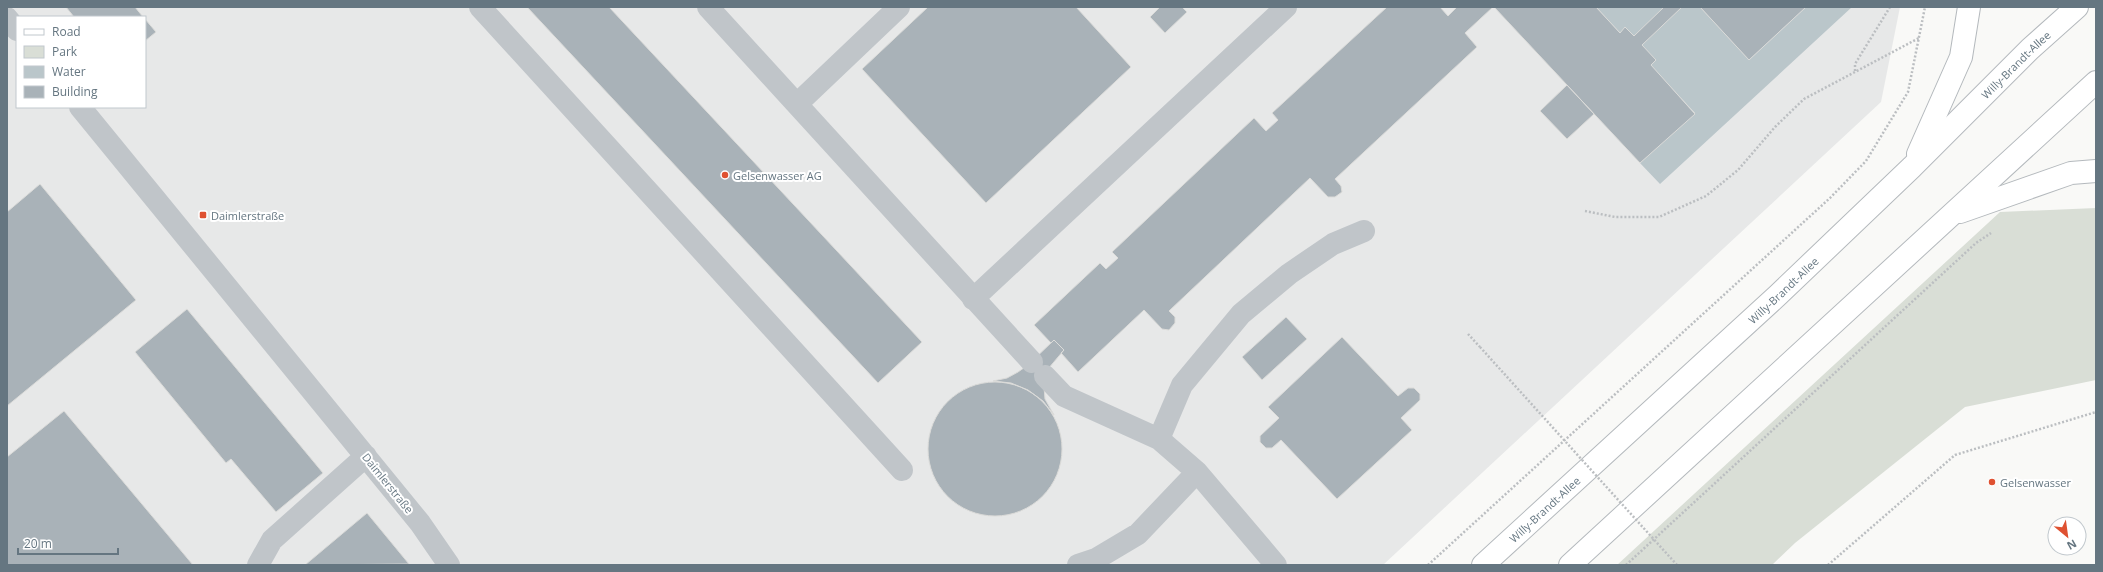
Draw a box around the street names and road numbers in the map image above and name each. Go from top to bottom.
street label: Willy-Brandt-Allee [1978,27,2053,101]
street label: Willy-Brandt-Allee [1745,253,1821,327]
street label: Daimlerstraße [359,450,417,516]
street label: Willy-Brandt-Allee [1506,473,1583,545]

